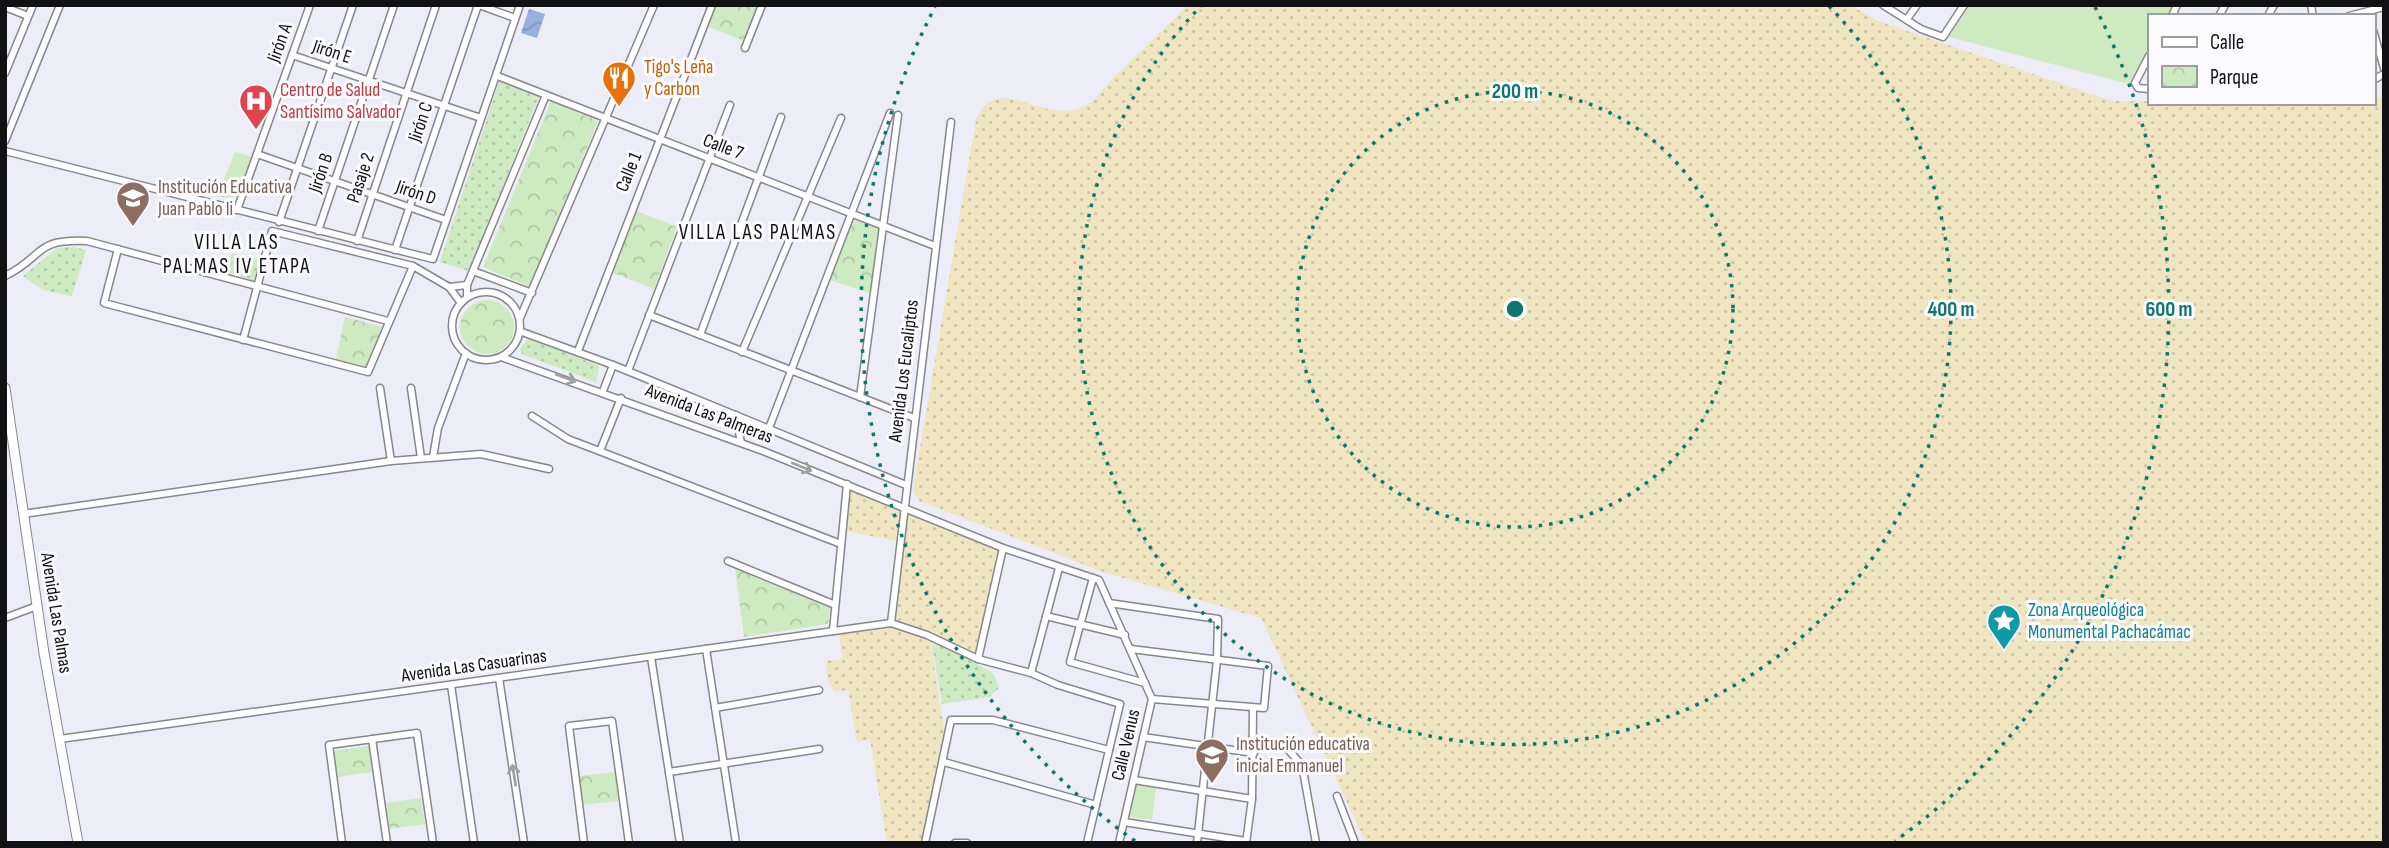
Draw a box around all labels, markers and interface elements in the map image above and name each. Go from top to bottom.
legend [2148,14,2375,105]
street label: Jirón A [262,20,298,67]
text: Calle [2210,30,2244,55]
street label: Jirón E [309,35,354,69]
place label: Tigo's Leña y Carbon [644,56,713,101]
restaurant icon: Tigo's Leña y Carbon [600,59,638,108]
text: Parque [2210,65,2258,90]
place label: Centro de Salud Santísimo Salvador [280,79,402,124]
text: 200 m [1492,79,1538,104]
hospital icon: Centro de Salud Santísimo Salvador [237,82,275,131]
street label: Jirón C [403,99,439,146]
street label: Calle 7 [699,129,747,165]
street label: Calle 1 [611,149,647,195]
street label: Jirón B [303,150,338,197]
street label: Pasaje 2 [342,150,380,206]
street label: Jirón D [392,175,439,211]
place label: Institución Educativa Juan Pablo Ii [157,176,292,221]
school or university icon: Institución Educativa Juan Pablo Ii [114,179,152,228]
district label: VILLA LAS PALMAS [679,220,837,245]
district label: VILLA LAS PALMAS IV ETAPA [163,230,311,279]
centre of rings [1503,297,1527,321]
text: 400 m [1928,297,1974,322]
text: 600 m [2145,297,2193,322]
street label: Avenida Los Eucaliptos [884,298,924,445]
one-way arrow [555,372,577,385]
street label: Avenida Las Palmeras [641,379,776,449]
one-way arrow [790,461,812,474]
street label: Avenida Las Palmas [35,550,77,675]
place label: Zona Arqueológica Monumental Pachacámac [2028,599,2191,644]
place icon: Zona Arqueológica Monumental Pachacámac [1985,602,2023,651]
street label: Avenida Las Casuarinas [399,644,548,688]
street label: Calle Venus [1107,707,1145,783]
place label: Institución educativa inicial Emmanuel [1236,733,1370,778]
school or university icon: Institución educativa inicial Emmanuel [1193,736,1231,785]
one-way arrow [507,764,520,787]

